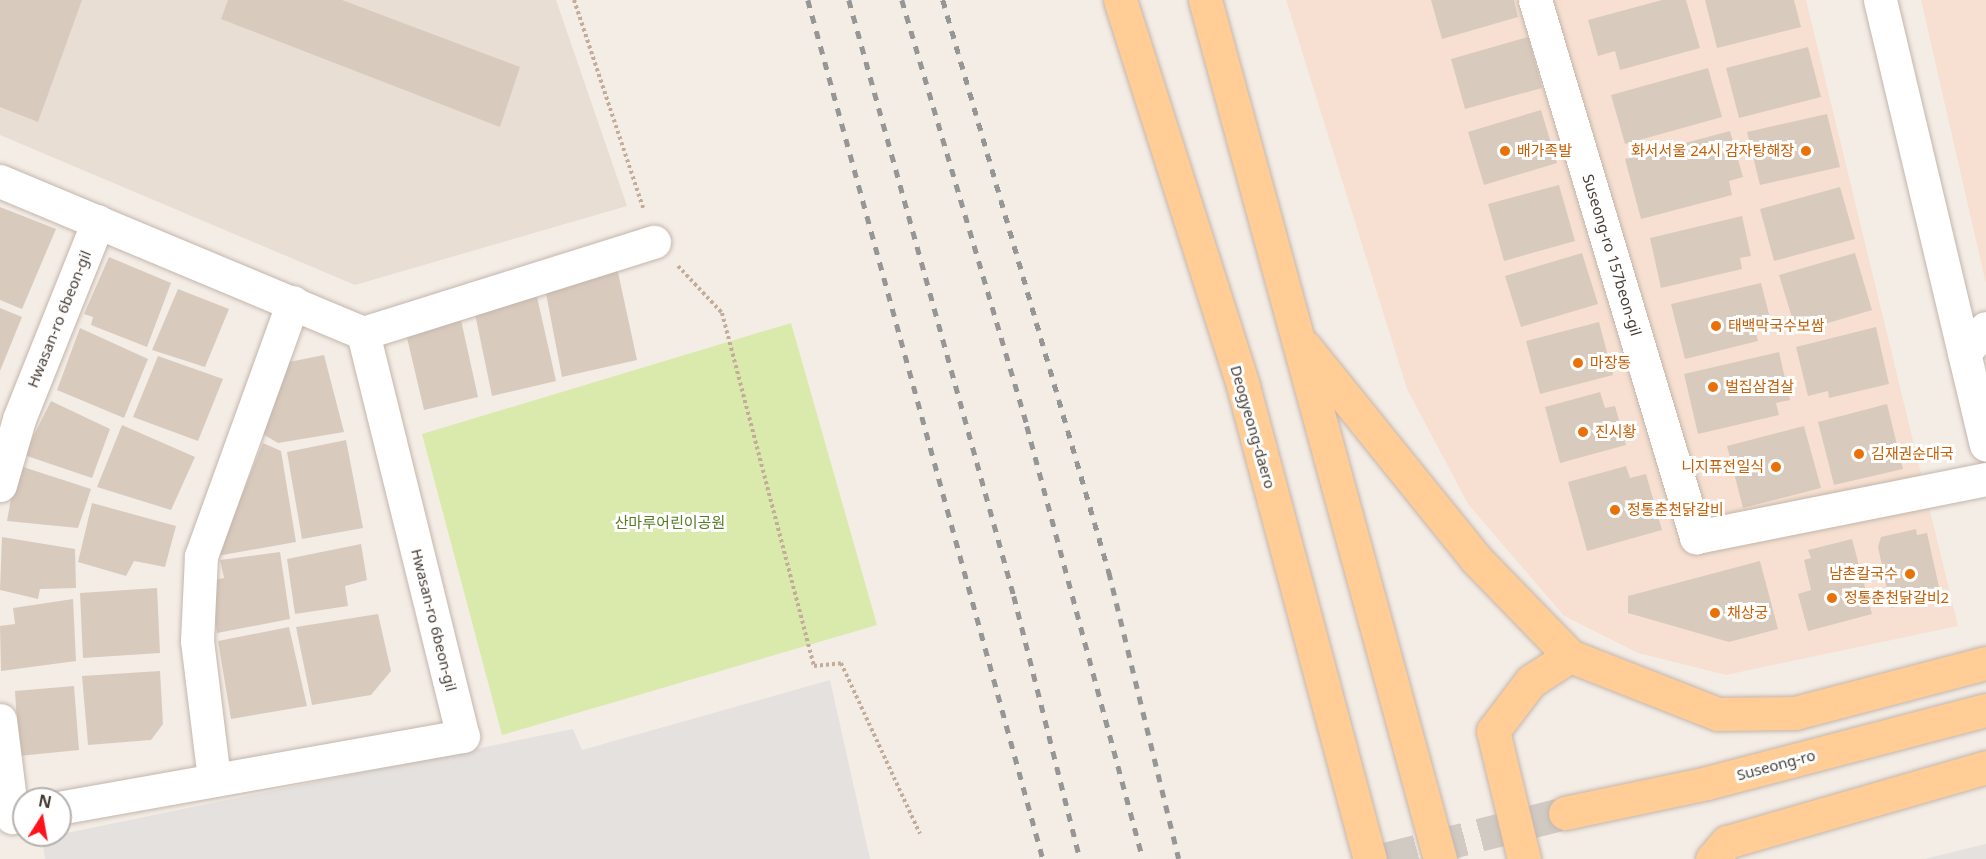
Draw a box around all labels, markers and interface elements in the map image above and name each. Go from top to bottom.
place label: 배가족발 [1517,142,1572,160]
place label: 화서서울 24시 감자탕해장 [1631,142,1794,160]
marker: 배가족발 [1498,144,1512,158]
marker: 화서서울 24시 감자탕해장 [1799,144,1813,158]
street label: Suseong-ro 157beon-gil [1579,172,1645,338]
street label: Hwasan-ro 6beon-gil [23,248,95,390]
place label: 태백막국수보쌈 [1728,317,1825,335]
marker: 태백막국수보쌈 [1709,319,1723,333]
place label: 마장동 [1590,354,1631,372]
marker: 마장동 [1571,356,1585,370]
street label: Deogyeong-daero [1227,363,1279,491]
place label: 벌집삼겹살 [1725,378,1794,396]
marker: 벌집삼겹살 [1706,380,1720,394]
place label: 진시황 [1595,423,1636,441]
marker: 진시황 [1576,425,1590,439]
place label: 김재권순대국 [1871,445,1954,463]
marker: 김재권순대국 [1852,447,1866,461]
place label: 니지퓨전일식 [1681,458,1764,476]
marker: 니지퓨전일식 [1769,460,1783,474]
place label: 정통춘천닭갈비 [1627,501,1724,519]
marker: 정통춘천닭갈비 [1608,503,1622,517]
park label: 산마루어린이공원 [615,514,725,532]
street label: Hwasan-ro 6beon-gil [408,547,460,693]
place label: 남촌칼국수 [1829,565,1898,583]
marker: 남촌칼국수 [1903,567,1917,581]
place label: 정통춘천닭갈비2 [1844,589,1949,607]
marker: 정통춘천닭갈비2 [1825,591,1839,605]
place label: 채상궁 [1727,604,1768,622]
marker: 채상궁 [1708,606,1722,620]
street label: Suseong-ro [1735,746,1817,784]
north arrow [12,787,72,847]
text: N [37,789,54,813]

